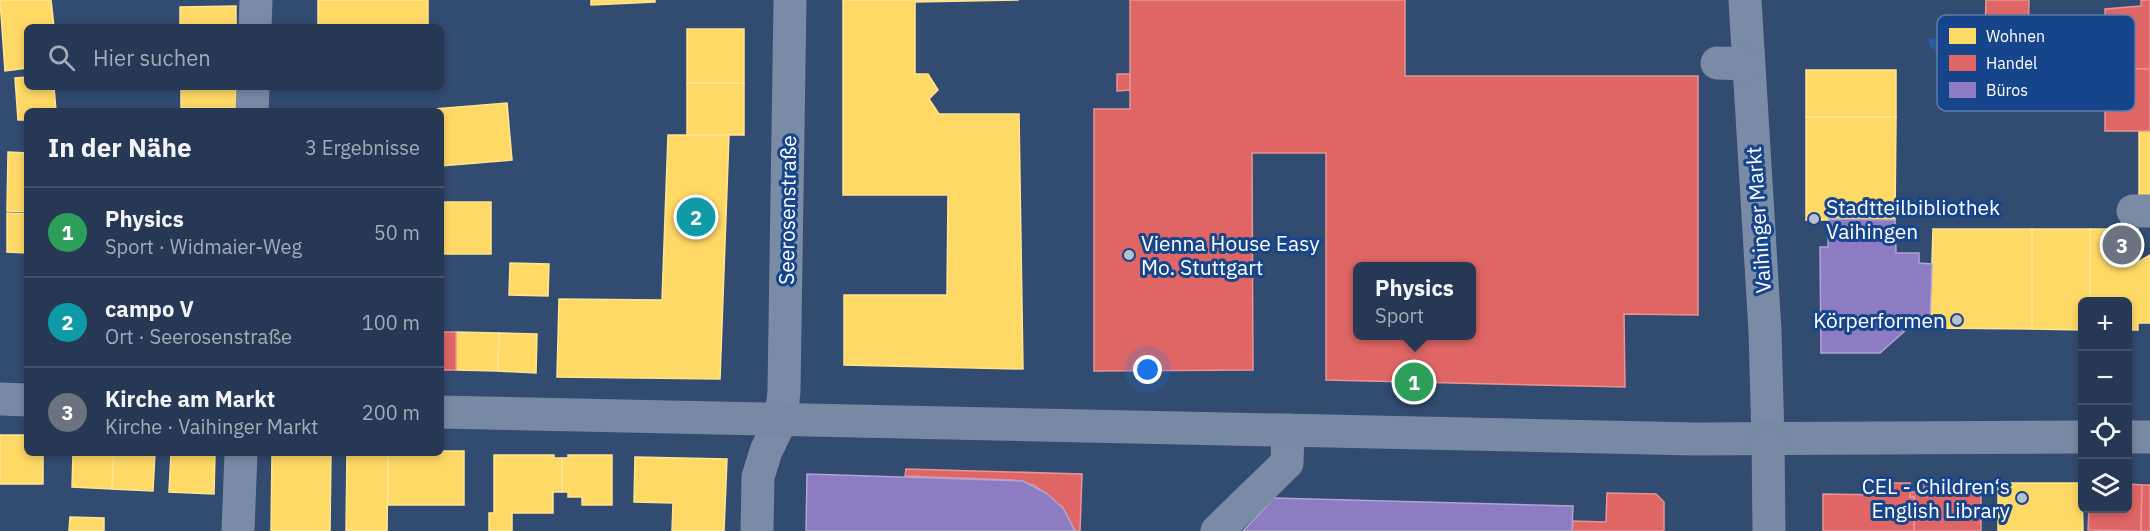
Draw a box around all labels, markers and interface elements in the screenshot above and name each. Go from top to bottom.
legend [1937,15,2135,111]
search box [24,24,444,90]
text: Wohnen [1986,26,2045,46]
icon: search [45,41,78,74]
text: Hier suchen [93,43,211,72]
text: Handel [1986,53,2037,73]
text: Büros [1986,80,2028,100]
text: In der Nähe [48,130,192,164]
text: 3 Ergebnisse [305,134,420,161]
street label: Seerosenstraße [772,135,802,285]
street label: Vaihinger Markt [1739,146,1777,294]
place label: Stadtteilbibliothek Vaihingen [1826,193,2000,245]
pin: 2 [676,194,716,240]
text: Physics [105,204,184,233]
marker: Stadtteilbibliothek Vaihingen [1807,212,1821,226]
text: 1 [62,219,74,246]
text: 50 m [374,219,420,246]
pin: 3 [2102,222,2142,268]
place label: Vienna House Easy Mo. Stuttgart [1141,229,1320,281]
text: Sport · Widmaier-Weg [105,233,302,260]
marker: Vienna House Easy Mo. Stuttgart [1122,248,1136,262]
popup [1353,262,1476,340]
text: Physics [1375,273,1454,302]
text: campo V [105,294,194,323]
map controls [2078,297,2132,513]
button: + [2078,297,2132,351]
text: Sport [1375,302,1424,329]
place label: Körperformen [1813,306,1945,334]
text: 2 [62,309,74,336]
text: 100 m [362,309,420,336]
marker: Körperformen [1950,313,1964,327]
text: Ort · Seerosenstraße [105,323,292,350]
button: − [2078,351,2132,405]
your location [1133,355,1162,384]
pin: 1 [1394,360,1434,404]
text: Kirche am Markt [105,384,275,413]
text: 3 [62,399,74,426]
text: 200 m [362,399,420,426]
button: locate [2078,405,2132,459]
text: Kirche · Vaihinger Markt [105,413,318,440]
button: layers [2078,459,2132,513]
place label: CEL - Children‘s English Library [1862,472,2011,524]
marker: CEL - Children‘s English Library [2015,491,2029,505]

